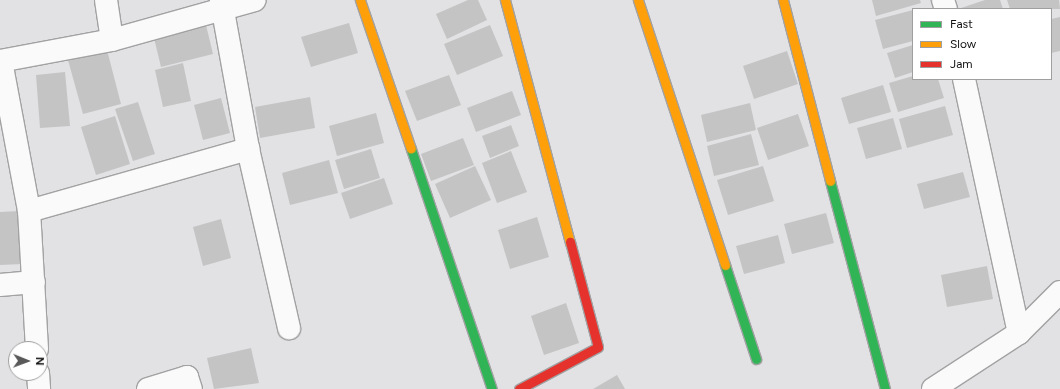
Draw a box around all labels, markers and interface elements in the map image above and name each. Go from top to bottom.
legend [912,8,1052,80]
text: Fast [950,17,973,31]
text: Slow [950,37,976,51]
text: Jam [950,57,973,71]
north arrow [8,341,48,381]
text: N [33,357,46,366]

